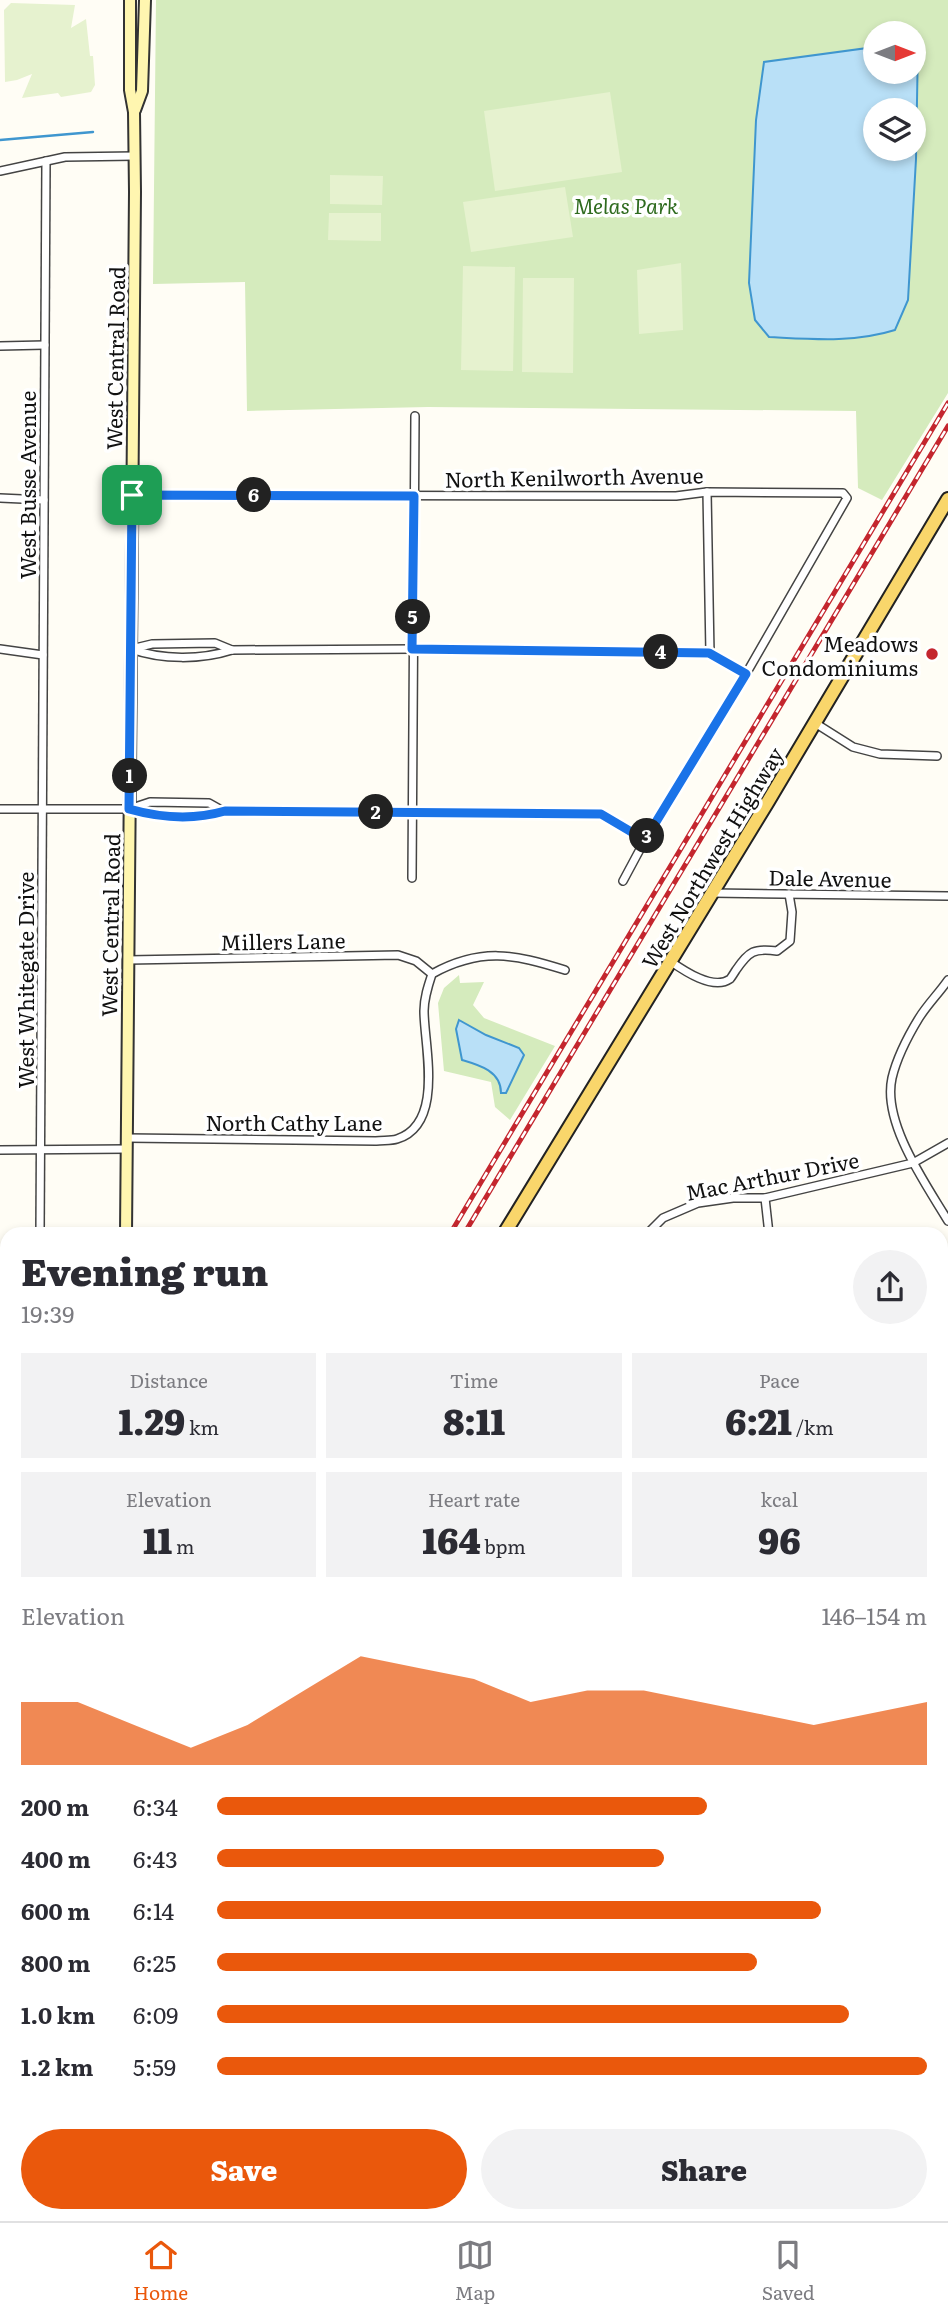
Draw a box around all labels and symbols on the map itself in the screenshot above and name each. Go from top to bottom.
north arrow [863,21,926,84]
park label: Melas Park [574,189,679,220]
street label: West Central Road [97,266,131,450]
street label: West Busse Avenue [11,391,42,579]
street label: North Kenilworth Avenue [444,458,704,494]
pin [102,465,162,525]
pin: 6 [236,477,272,512]
pin: 5 [396,600,430,634]
place label: Meadows Condominiums [761,627,918,682]
pin: 4 [644,634,678,670]
marker: Meadows Condominiums [924,646,940,662]
street label: West Northwest Highway [632,740,790,974]
pin: 1 [113,758,148,794]
pin: 2 [358,794,394,830]
pin: 3 [630,818,664,854]
street label: West Central Road [92,833,126,1017]
street label: Dale Avenue [768,860,892,894]
street label: West Whitegate Drive [9,871,40,1088]
street label: Millers Lane [220,923,346,957]
street label: North Cathy Lane [206,1106,383,1137]
street label: Mac Arthur Drive [683,1143,861,1207]

